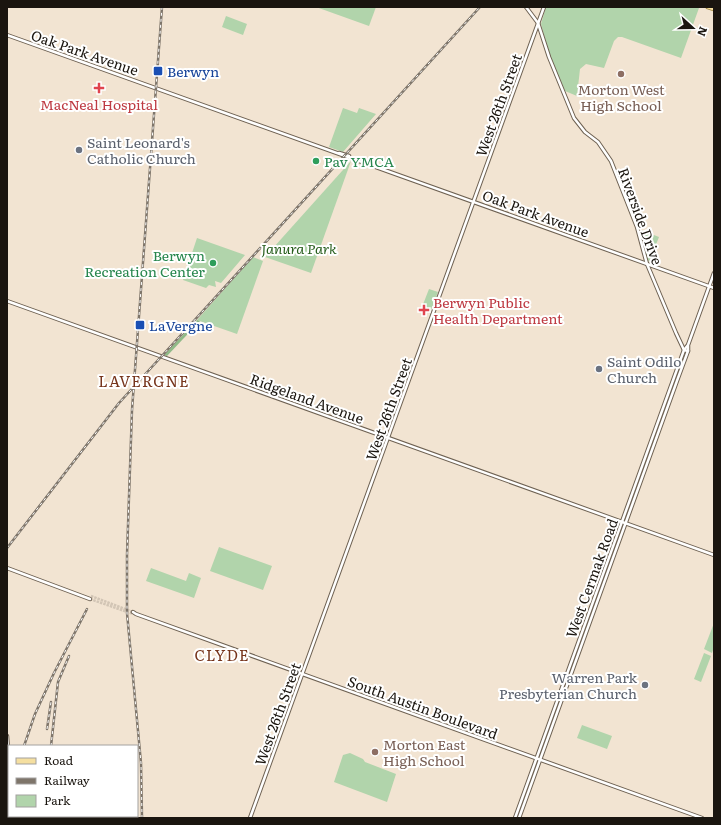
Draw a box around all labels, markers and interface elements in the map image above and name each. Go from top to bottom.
north arrow [673,8,713,48]
street label: Oak Park Avenue [29,24,141,80]
text: N [694,25,712,39]
street label: West 26th Street [470,50,526,159]
place label: Berwyn [167,61,219,81]
marker: Berwyn [152,65,164,77]
marker: Morton West High School [616,69,626,79]
place label: Morton West High School [577,79,665,115]
marker: MacNeal Hospital [93,82,105,94]
place label: MacNeal Hospital [40,94,158,114]
place label: Saint Leonard's Catholic Church [87,132,196,168]
marker: Saint Leonard's Catholic Church [74,145,84,155]
place label: Pav YMCA [324,151,395,171]
marker: Pav YMCA [311,156,321,166]
street label: Riverside Drive [614,164,668,268]
street label: Oak Park Avenue [480,184,592,242]
park label: Janura Park [261,238,337,258]
place label: Berwyn Recreation Center [85,245,205,281]
marker: Berwyn Recreation Center [208,258,218,268]
place label: Berwyn Public Health Department [433,292,563,328]
marker: Berwyn Public Health Department [418,304,430,316]
place label: LaVergne [149,315,212,335]
marker: LaVergne [134,319,146,331]
place label: Saint Odilo Church [607,351,681,387]
street label: West 26th Street [360,354,416,463]
marker: Saint Odilo Church [594,364,604,374]
street label: Ridgeland Avenue [247,368,367,428]
district label: LAVERGNE [98,369,190,392]
street label: West Cermak Road [560,515,622,640]
district label: CLYDE [194,643,250,666]
street label: West 26th Street [249,659,305,768]
place label: Warren Park Presbyterian Church [499,667,637,703]
street label: South Austin Boulevard [345,671,501,744]
marker: Warren Park Presbyterian Church [640,680,650,690]
place label: Morton East High School [383,734,466,770]
legend [8,745,138,817]
marker: Morton East High School [370,747,380,757]
text: Road [44,751,74,769]
text: Railway [44,771,90,789]
text: Park [44,791,71,809]

